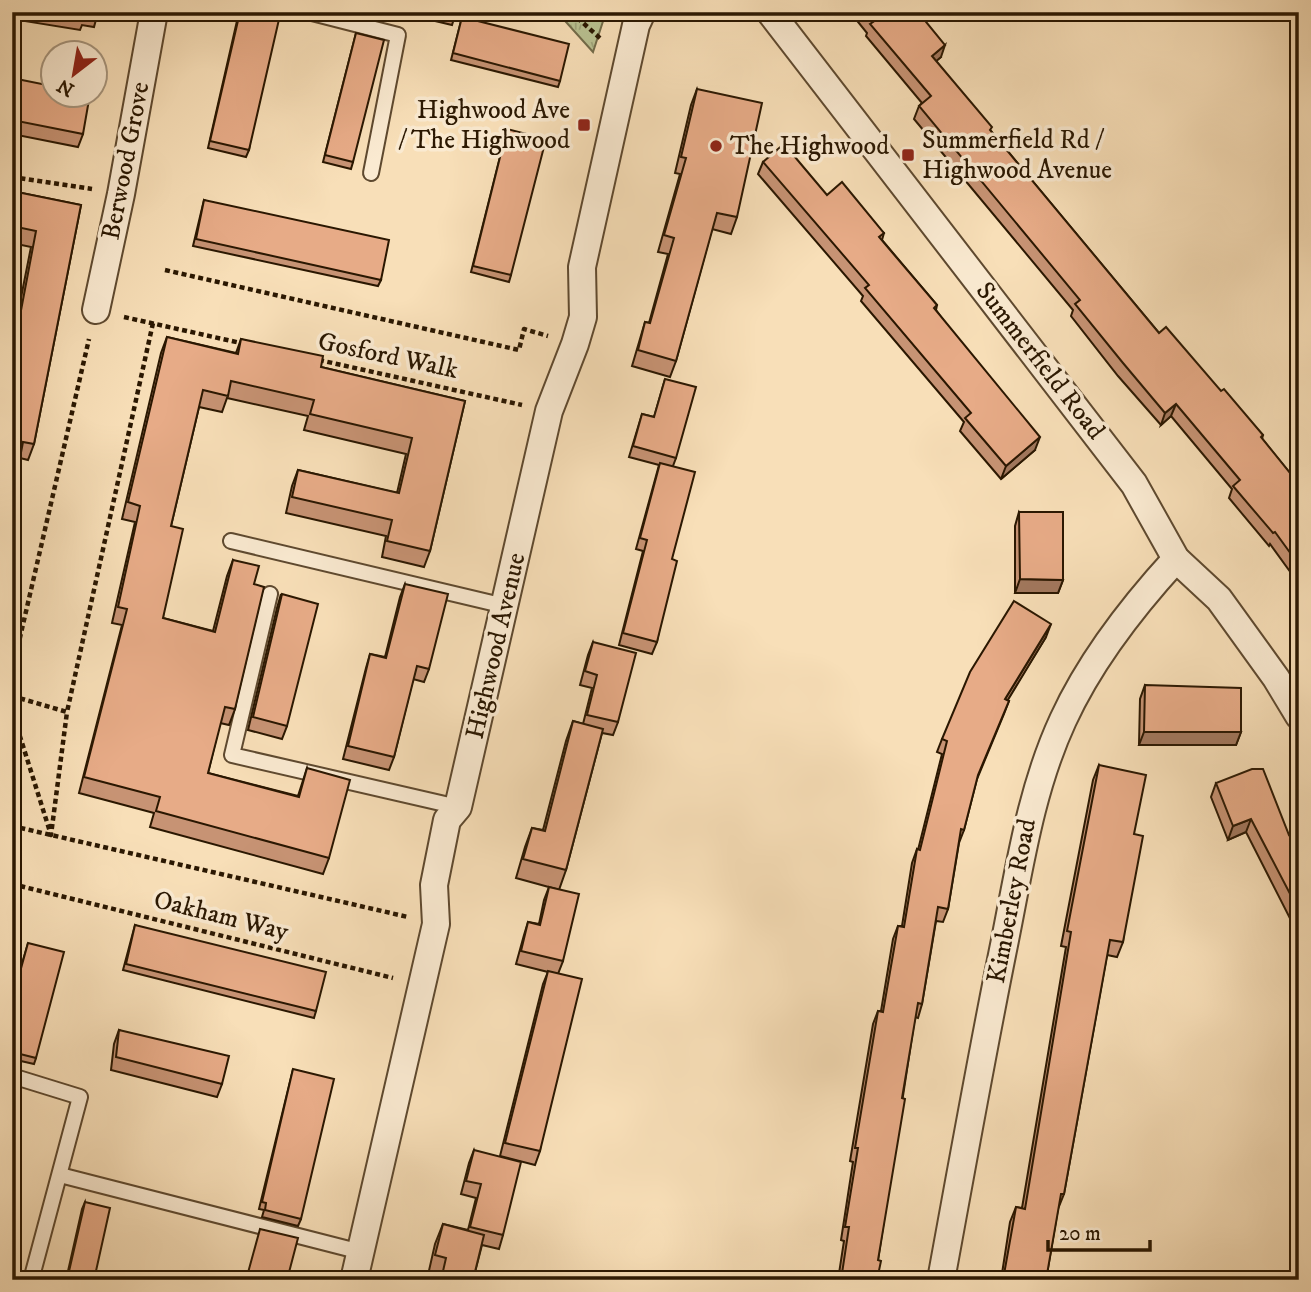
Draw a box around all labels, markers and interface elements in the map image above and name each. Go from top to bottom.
north arrow [38,38,108,108]
text: N [53,73,79,101]
street label: Berwood Grove [95,79,157,243]
place label: Highwood Ave / The Highwood [398,94,570,157]
marker: Highwood Ave / The Highwood [576,117,592,133]
place label: Summerfield Rd / Highwood Avenue [922,124,1112,187]
place label: The Highwood [730,130,889,163]
marker: The Highwood [708,138,724,154]
marker: Summerfield Rd / Highwood Avenue [900,147,916,163]
street label: Summerfield Road [968,275,1112,447]
street label: Gosford Walk [315,325,461,387]
street label: Highwood Avenue [459,550,533,742]
street label: Kimberley Road [980,816,1044,986]
street label: Oakham Way [150,883,292,949]
scale bar [1048,1208,1150,1252]
text: 20 m [1059,1221,1101,1247]

